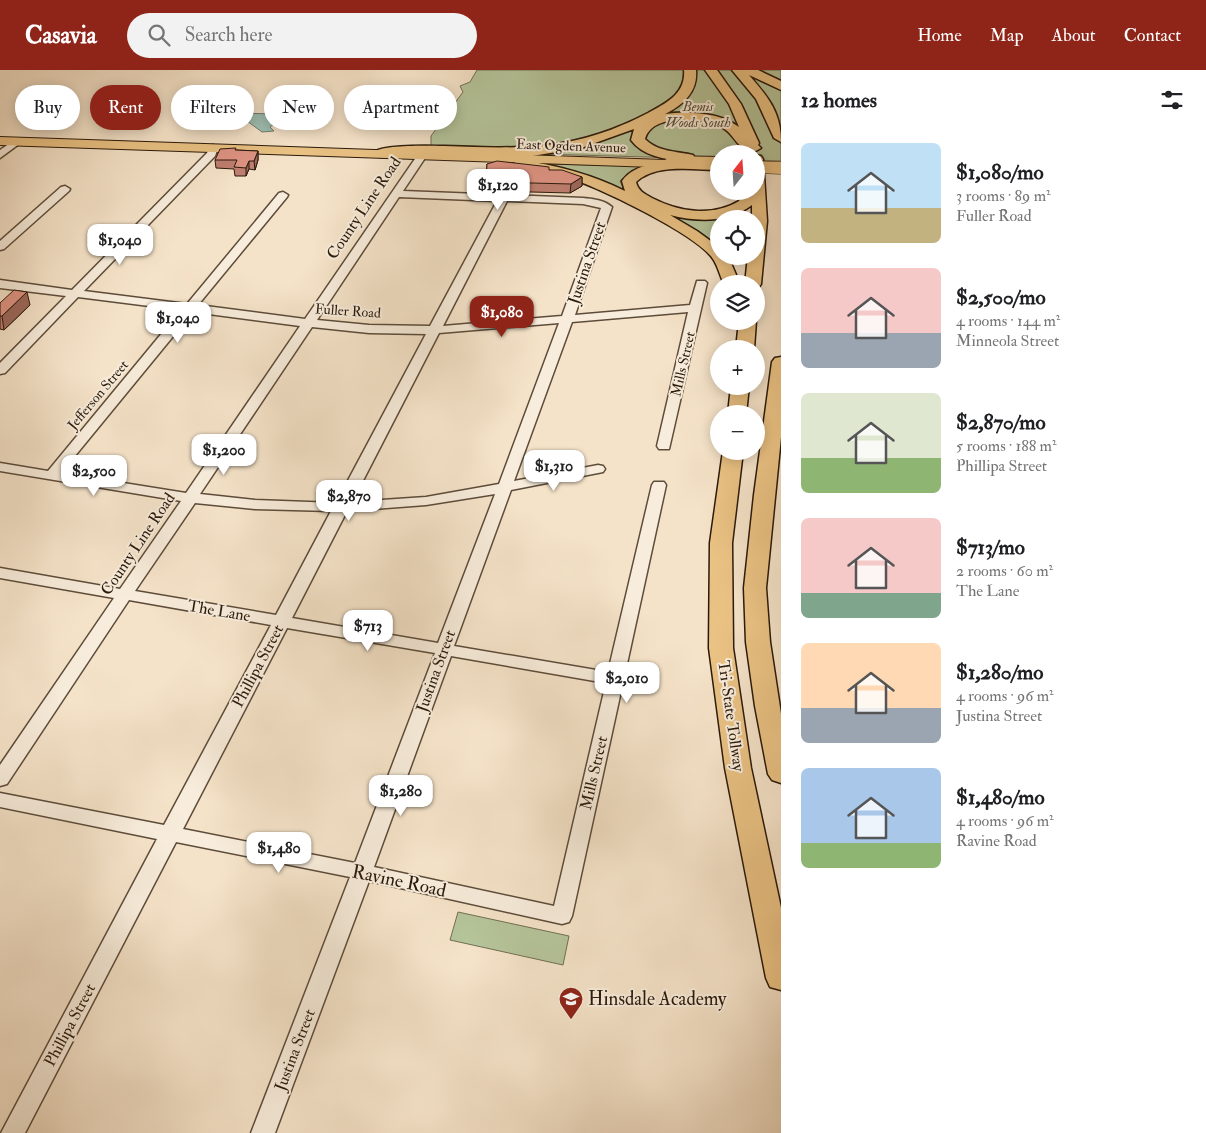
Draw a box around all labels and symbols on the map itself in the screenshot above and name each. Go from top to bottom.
park label: Bemis Woods South [665,98,731,131]
street label: East Ogden Avenue [516,136,626,156]
north arrow [710,145,765,200]
street label: County Line Road [322,153,406,263]
pin: $1,120 [457,168,539,211]
street label: Justina Street [563,219,611,308]
pin: $1,040 [79,224,161,266]
pin: $1,080 [461,296,543,338]
street label: Fuller Road [314,300,382,322]
pin: $1,040 [137,302,219,344]
street label: Mills Street [667,330,699,398]
street label: Jefferson Street [63,356,132,434]
pin: $1,200 [183,434,265,476]
pin: $1,310 [513,450,595,492]
pin: $2,500 [53,454,135,497]
pin: $2,870 [308,480,390,522]
street label: County Line Road [96,489,180,599]
street label: The Lane [186,596,252,626]
pin: $713 [338,610,398,652]
street label: Phillipa Street [228,621,289,711]
street label: Justina Street [412,627,461,716]
street label: Tri-State Tollway [713,659,749,774]
pin: $2,010 [586,662,668,704]
street label: Mills Street [576,734,612,812]
pin: $1,280 [360,774,442,817]
pin: $1,480 [238,832,320,874]
street label: Ravine Road [350,859,449,903]
street label: Phillipa Street [40,980,101,1070]
school or university icon: Hinsdale Academy [558,986,584,1020]
place label: Hinsdale Academy [588,987,727,1011]
street label: Justina Street [270,1006,321,1095]

